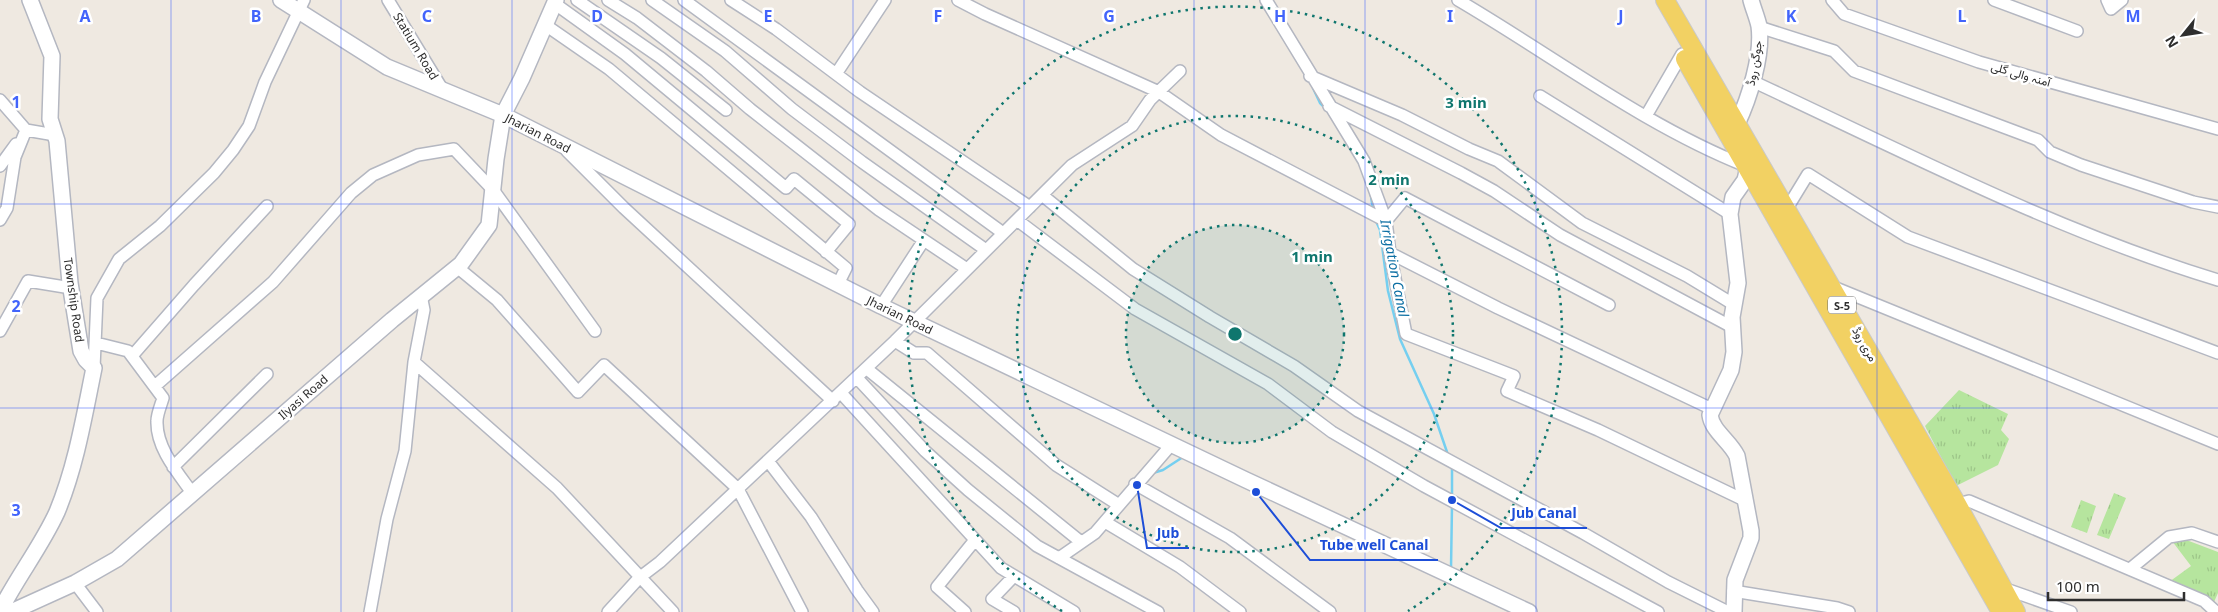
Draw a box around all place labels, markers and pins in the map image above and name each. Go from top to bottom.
centre of rings [1226,325,1244,343]
callout: Jub Canal [1501,499,1587,528]
callout: Jub [1147,519,1189,548]
callout: Tube well Canal [1310,531,1438,560]

